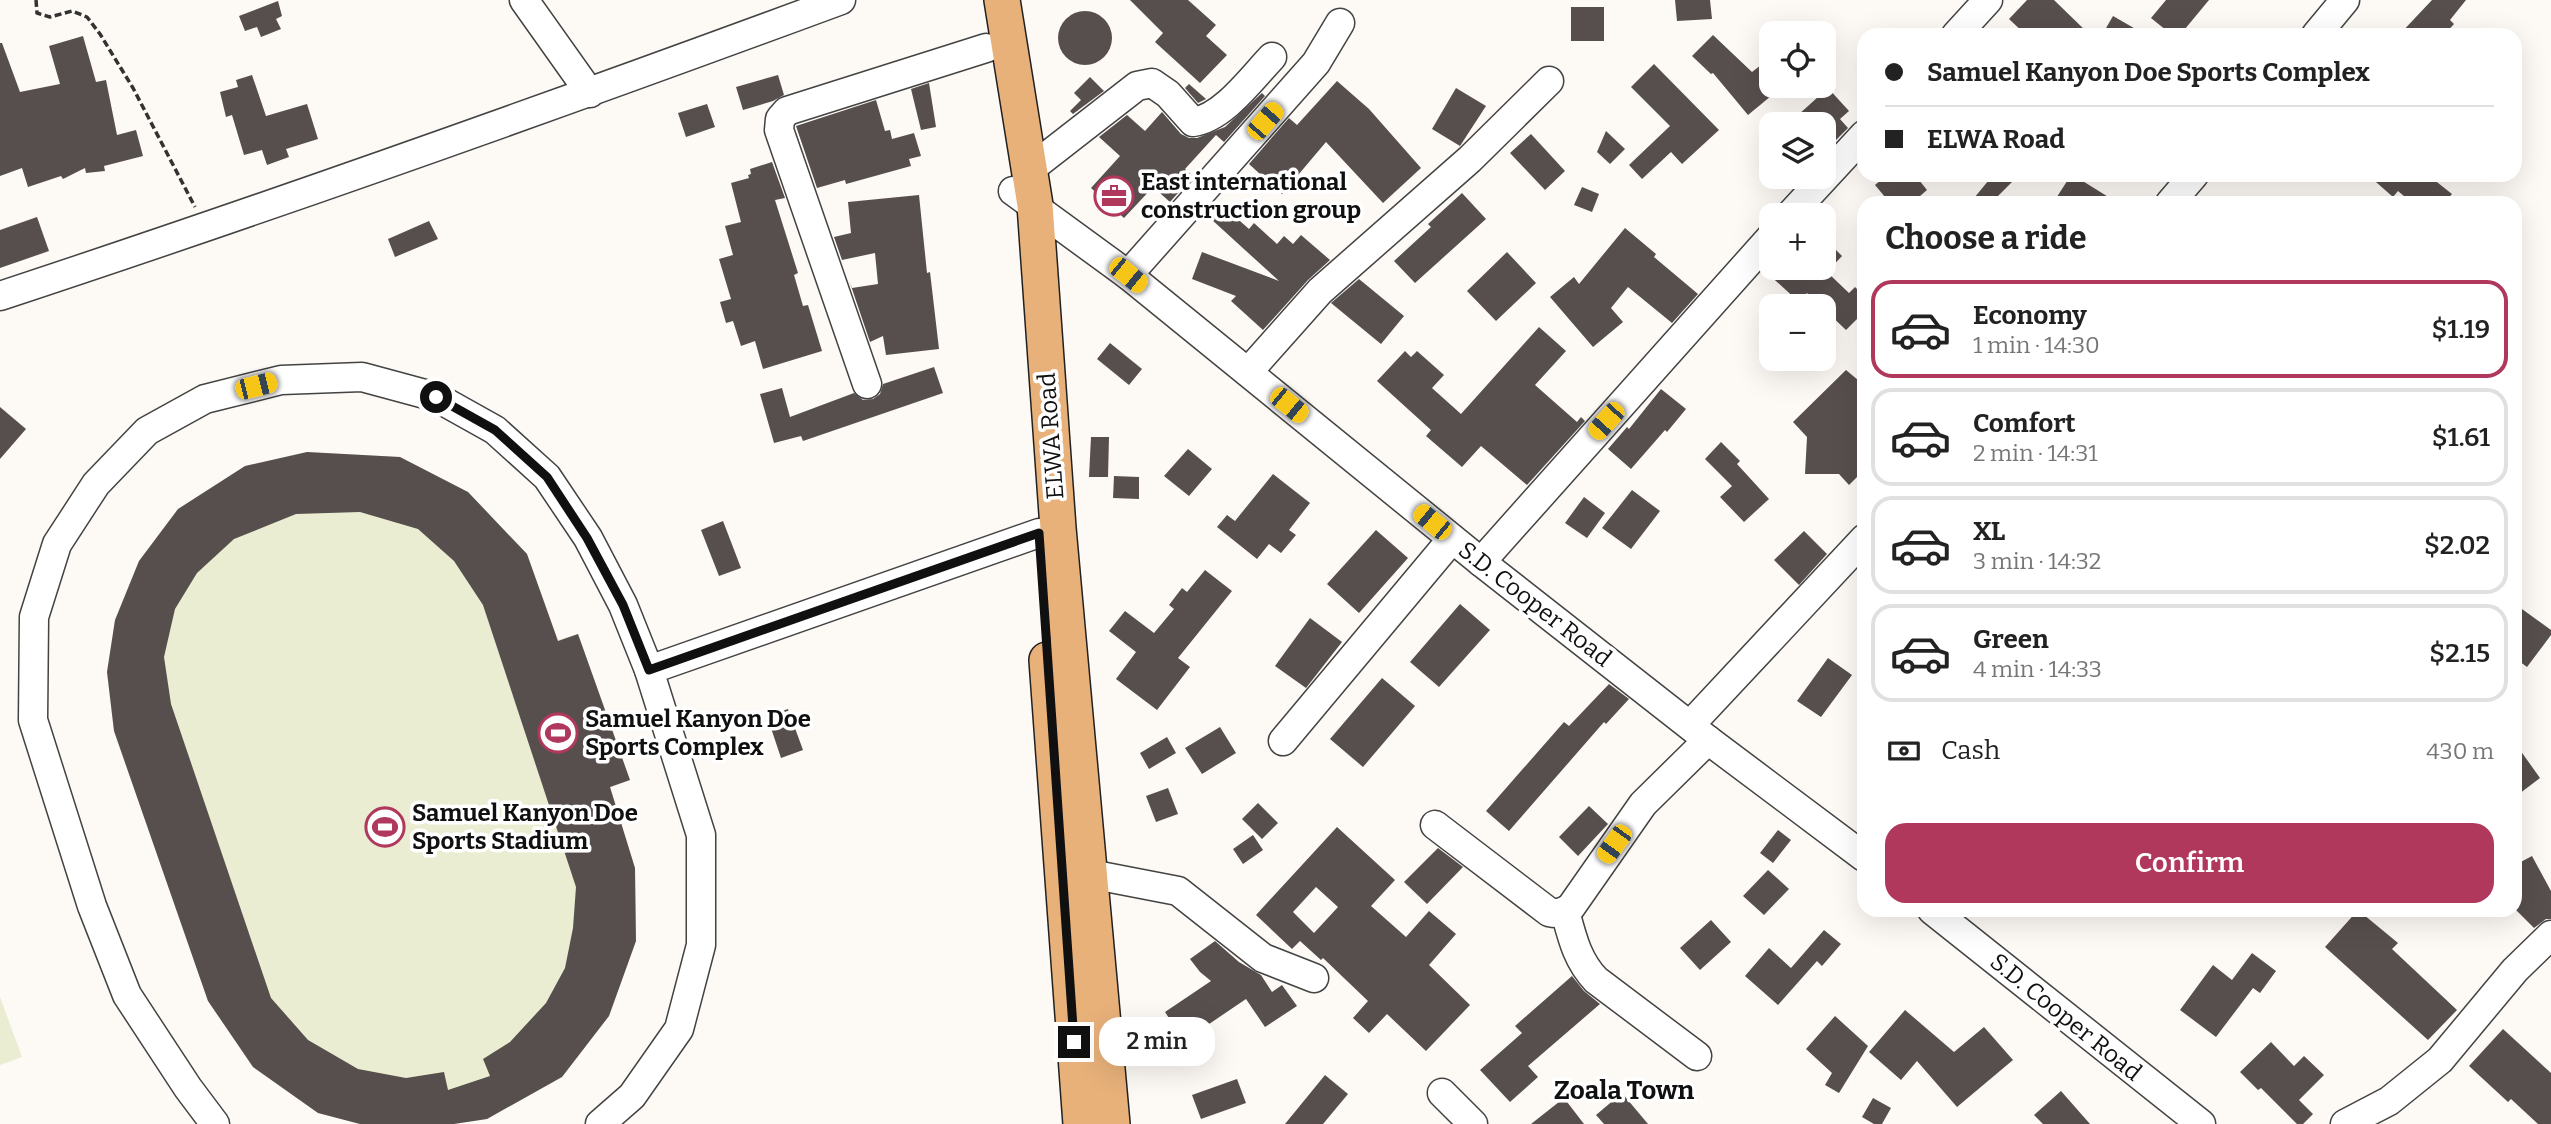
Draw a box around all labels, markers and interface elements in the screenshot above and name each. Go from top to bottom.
map controls [1759,21,1836,371]
button: locate [1759,21,1836,98]
text: Samuel Kanyon Doe Sports Complex [1927,57,2370,88]
car [1244,98,1287,144]
button: layers [1759,112,1836,189]
text: ELWA Road [1927,124,2065,155]
place label: East international construction group [1141,168,1361,224]
office icon: East international construction group [1093,175,1135,217]
button: + [1759,203,1836,280]
text: Choose a ride [1885,219,2086,257]
car [1106,254,1151,296]
button: − [1759,294,1836,371]
icon: car [1889,298,1952,361]
text: Economy [1973,300,2087,331]
text: $1.19 [2432,314,2490,345]
text: 1 min · 14:30 [1973,331,2100,359]
car [234,371,279,401]
street label: ELWA Road [1033,372,1069,500]
route start [420,381,452,413]
car [1267,384,1312,426]
car [1585,398,1628,444]
icon: car [1889,406,1952,469]
text: Comfort [1973,408,2076,439]
text: $1.61 [2432,422,2490,453]
text: 2 min · 14:31 [1973,439,2098,467]
car [1410,501,1455,543]
icon: car [1889,514,1952,577]
text: XL [1973,516,2005,547]
text: $2.02 [2424,530,2490,561]
street label: S.D. Cooper Road [1453,536,1617,672]
text: 3 min · 14:32 [1973,547,2101,575]
icon: car [1889,622,1952,685]
text: Green [1973,624,2049,655]
text: $2.15 [2429,638,2490,669]
text: 4 min · 14:33 [1973,655,2102,683]
place label: Samuel Kanyon Doe Sports Complex [585,705,811,761]
sports icon: Samuel Kanyon Doe Sports Complex [537,712,579,754]
icon: cash [1885,732,1923,770]
text: Cash [1941,735,2000,766]
text: 430 m [2426,737,2494,765]
place label: Samuel Kanyon Doe Sports Stadium [412,799,638,855]
sports icon: Samuel Kanyon Doe Sports Stadium [364,806,406,848]
car [1594,821,1635,867]
button: Confirm [1885,823,2494,903]
street label: S.D. Cooper Road [1985,947,2147,1087]
callout: 2 min [1098,1018,1214,1066]
route end [1058,1026,1090,1058]
text: 2 min [1127,1027,1187,1055]
district label: Zoala Town [1554,1075,1695,1106]

